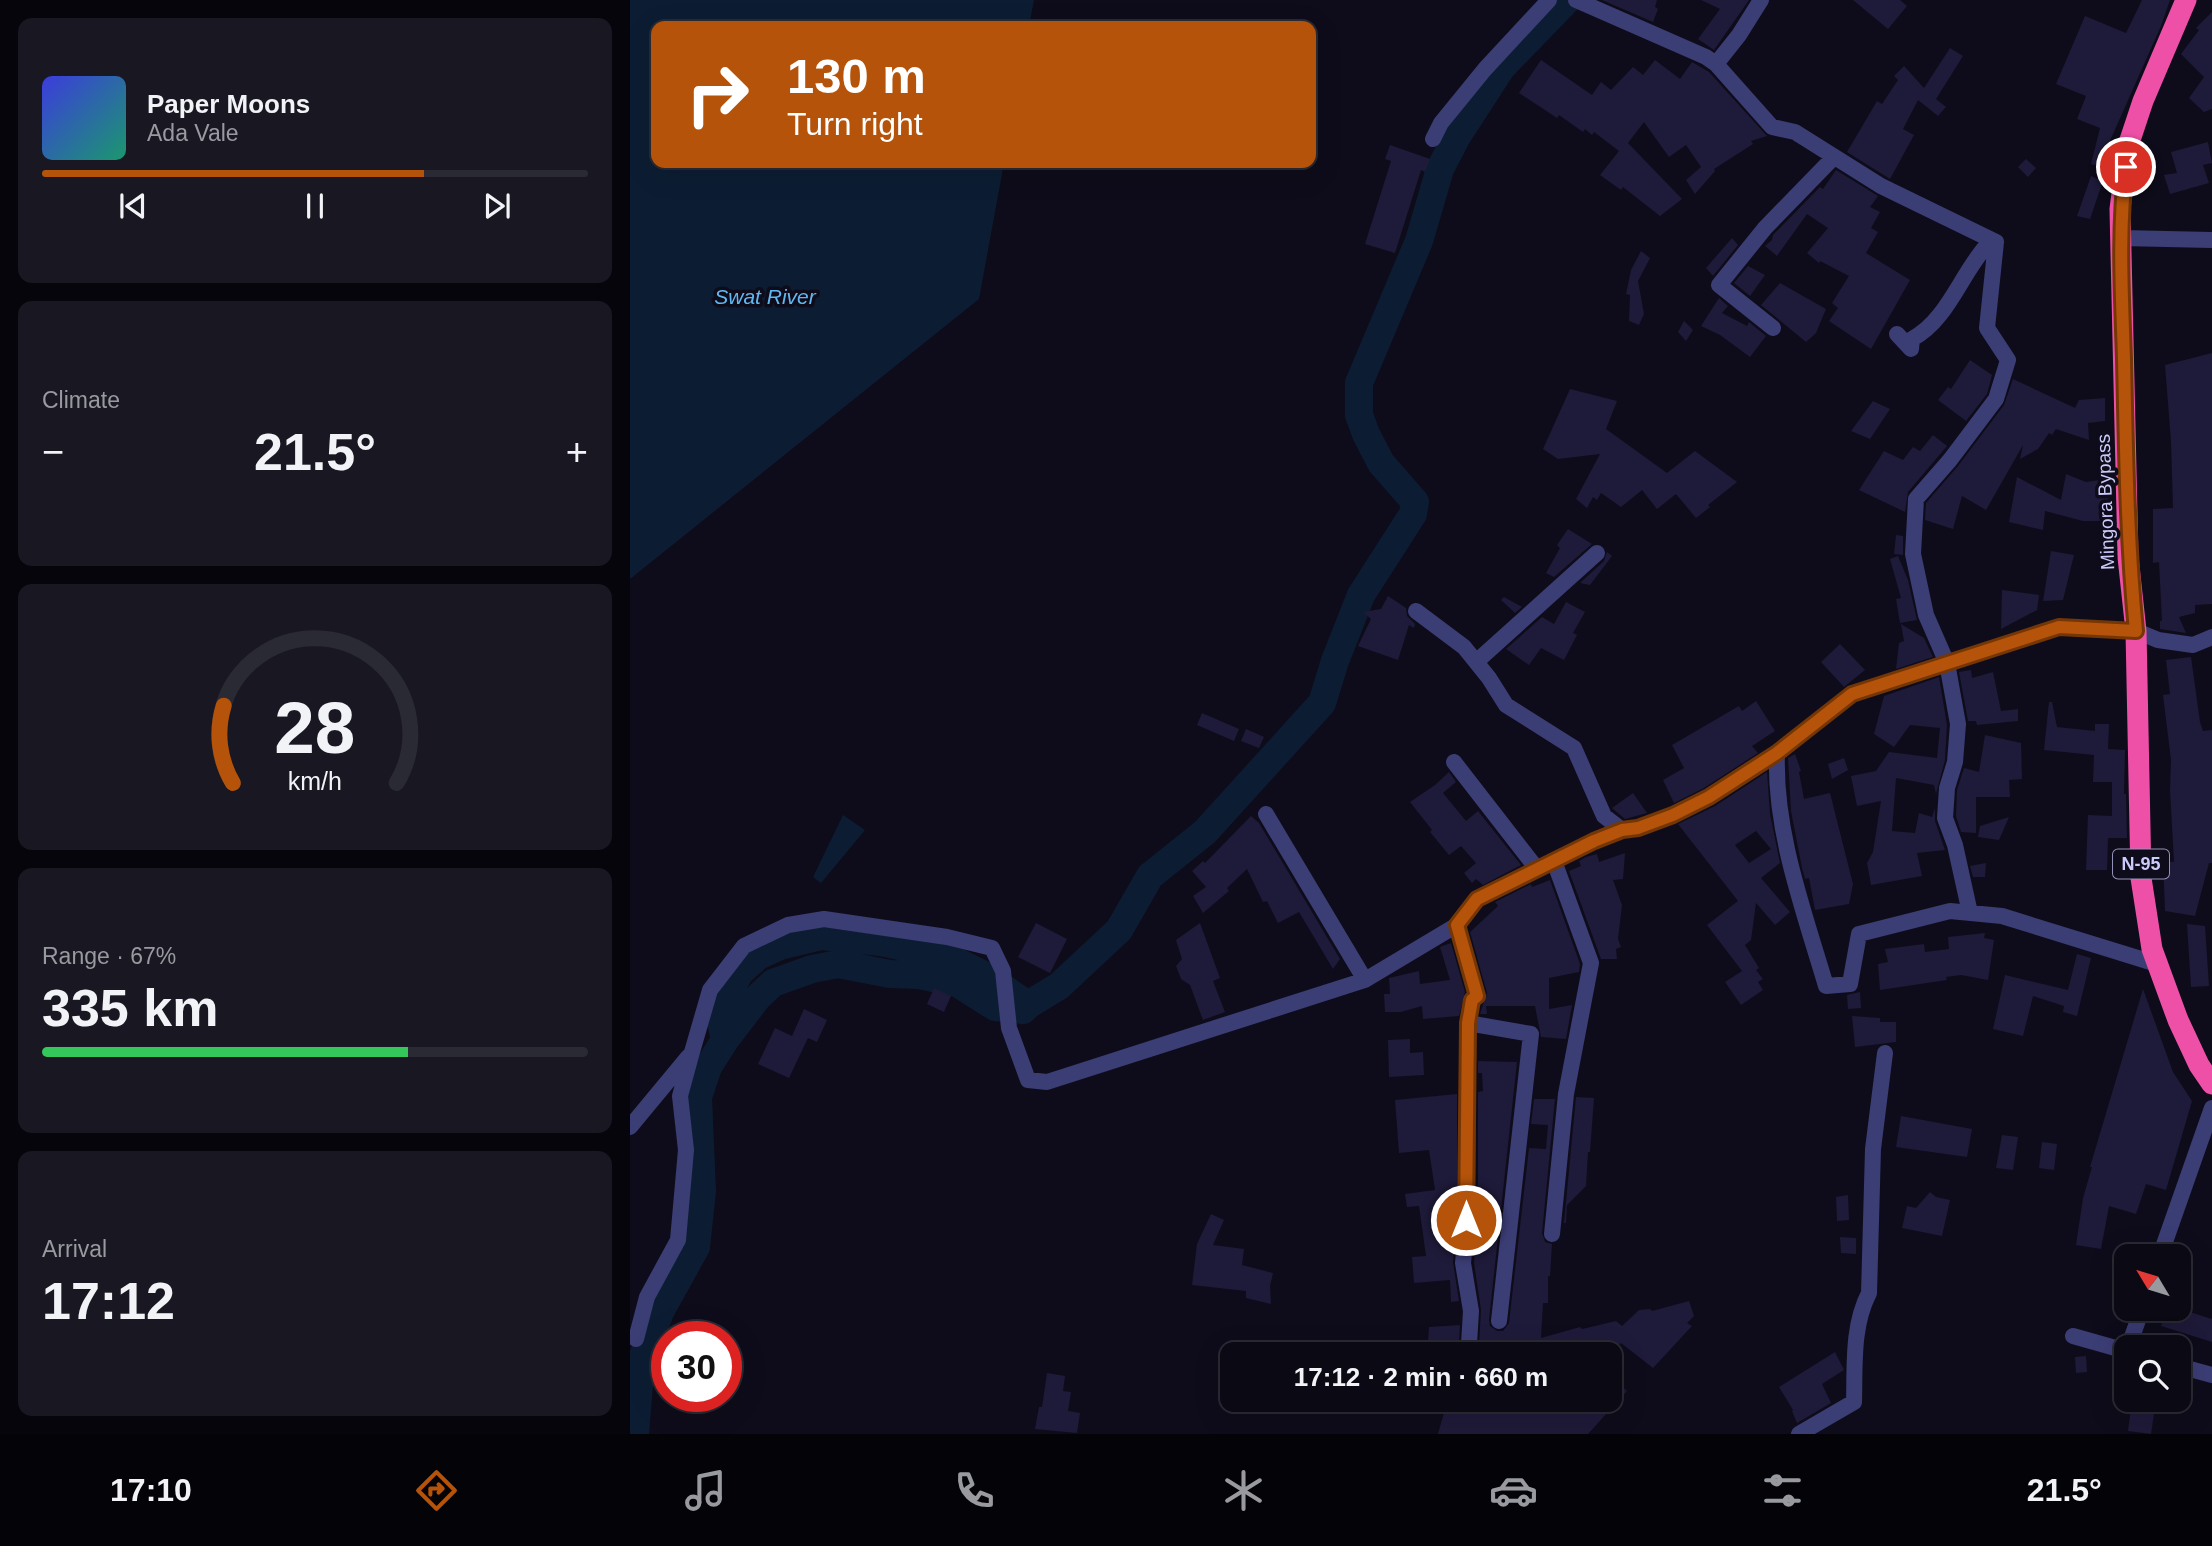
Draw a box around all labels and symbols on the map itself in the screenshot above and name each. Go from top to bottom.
pin [2096,137,2156,197]
water label: Swat River [714,285,817,308]
street label: Mingora Bypass [2093,434,2118,570]
road number: N-95 [2113,850,2169,878]
position arrow [1429,1183,1503,1257]
north arrow [2114,1244,2191,1321]
speed limit sign: 30 [651,1321,742,1412]

